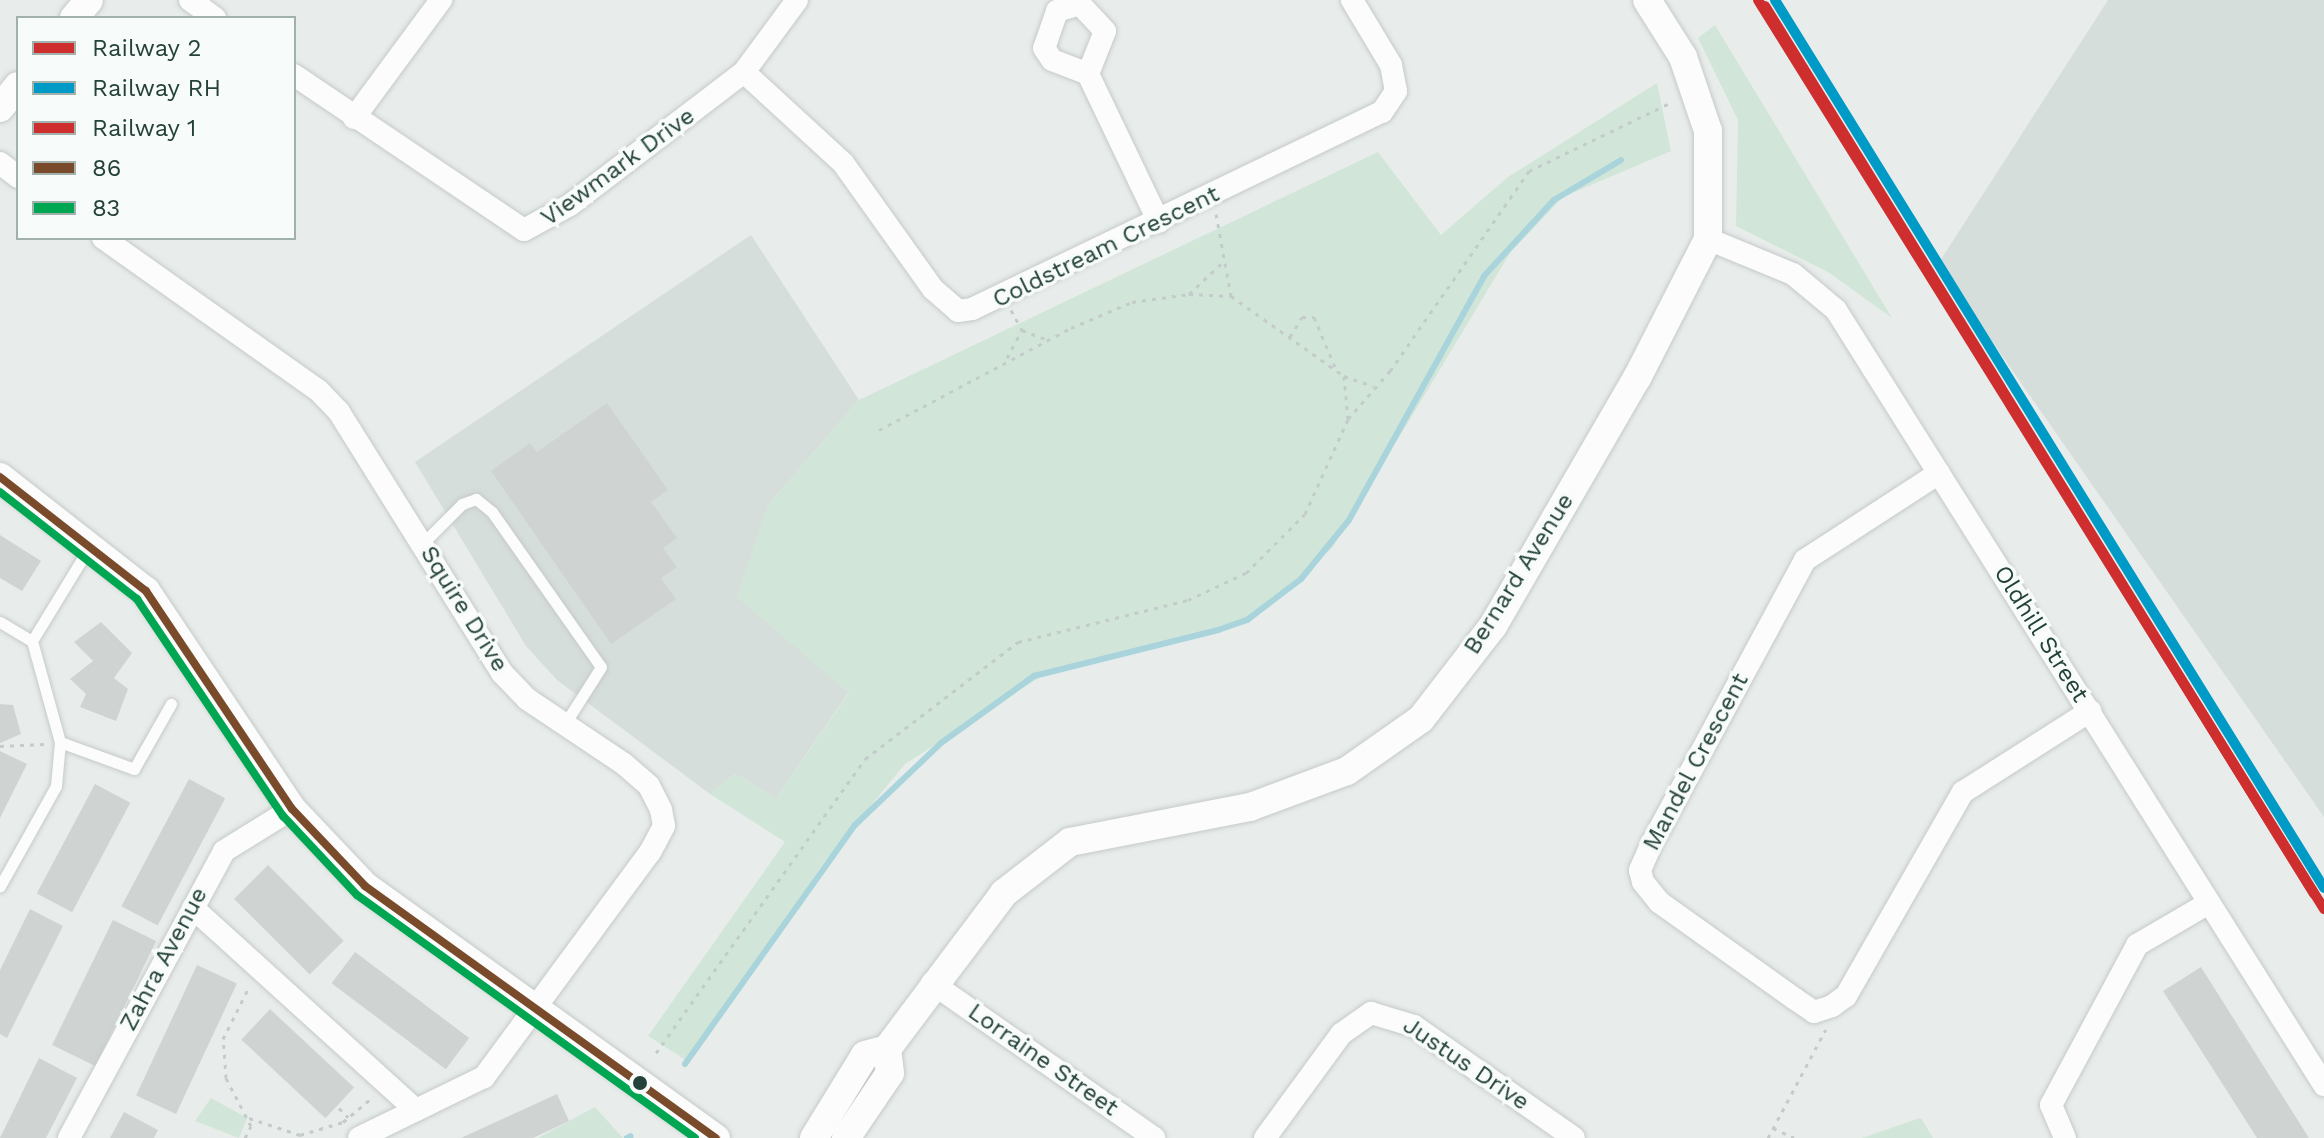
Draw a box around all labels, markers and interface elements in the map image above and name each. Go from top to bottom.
legend [16,16,296,240]
text: Railway 2 [92,34,202,62]
text: Railway RH [92,74,221,102]
street label: Viewmark Drive [535,101,701,233]
text: Railway 1 [92,114,196,142]
text: 86 [92,154,121,182]
street label: Coldstream Crescent [988,180,1224,314]
text: 83 [92,194,120,222]
street label: Bernard Avenue [1458,488,1580,660]
street label: Squire Drive [414,541,514,677]
street label: Oldhill Street [1987,560,2095,708]
street label: Mandel Crescent [1637,668,1755,856]
street label: Zahra Avenue [114,882,214,1036]
street label: Lorraine Street [962,998,1124,1122]
street label: Justus Drive [1397,1011,1535,1117]
unlabelled marker [632,1075,648,1091]

